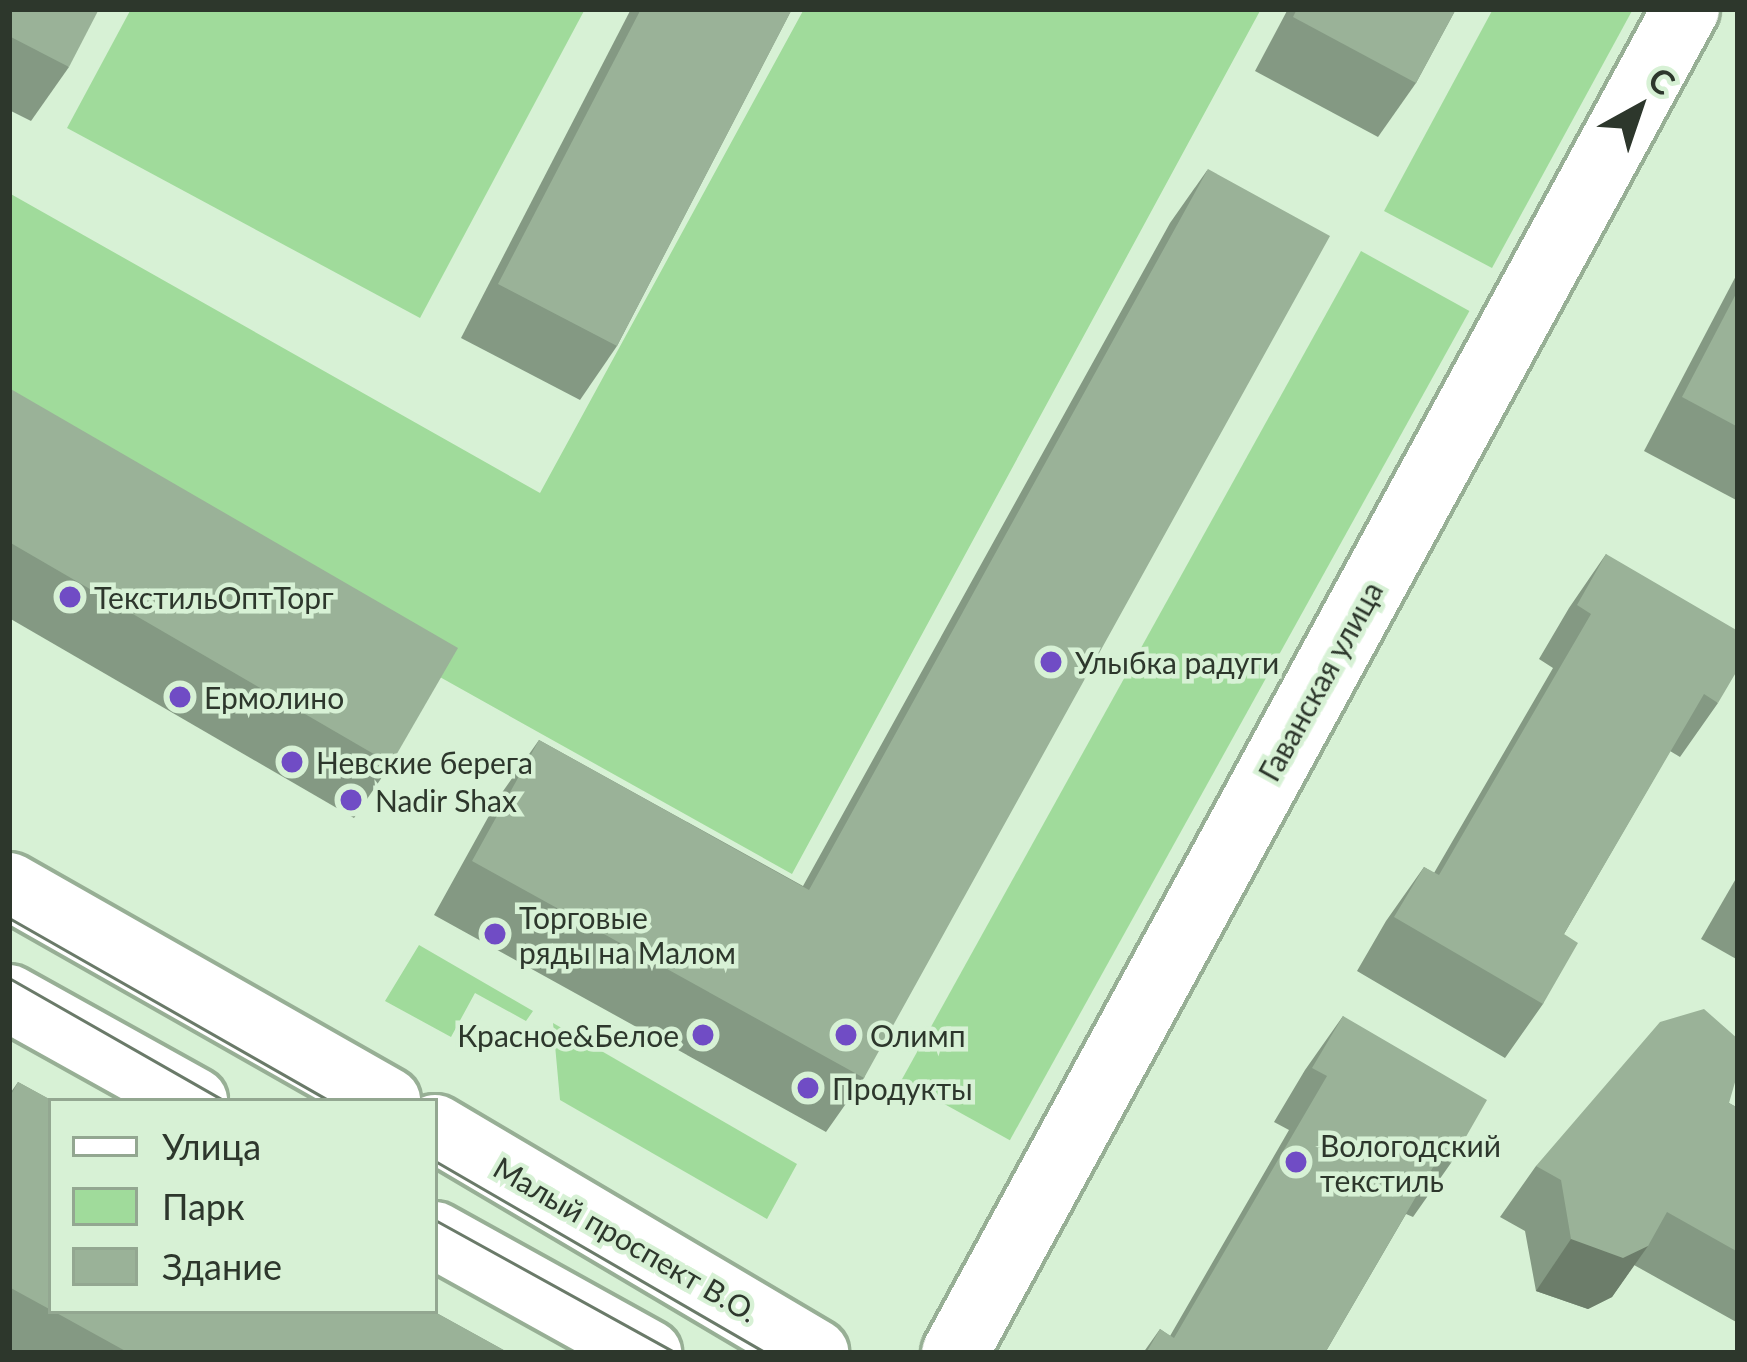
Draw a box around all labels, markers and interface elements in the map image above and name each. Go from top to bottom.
north arrow [1579,48,1699,168]
text: С [1641,58,1683,103]
street label: Гаванская улица [1250,575,1390,787]
place label: ТекстильОптТорг [94,579,334,615]
marker: ТекстильОптТорг [57,584,83,610]
place label: Улыбка радуги [1075,644,1279,680]
marker: Улыбка радуги [1038,649,1064,675]
place label: Ермолино [204,679,344,715]
marker: Ермолино [167,684,193,710]
place label: Невские берега [316,744,533,780]
marker: Невские берега [279,749,305,775]
place label: Nadir Shax [375,782,518,818]
marker: Nadir Shax [338,787,364,813]
place label: Торговые ряды на Малом [519,899,736,970]
marker: Торговые ряды на Малом [482,921,508,947]
place label: Красное&Белое [457,1017,679,1053]
place label: Олимп [870,1017,966,1053]
marker: Красное&Белое [690,1022,716,1048]
marker: Олимп [833,1022,859,1048]
place label: Продукты [832,1070,973,1106]
marker: Продукты [795,1075,821,1101]
legend [48,1098,438,1314]
text: Улица [162,1124,261,1168]
place label: Вологодский текстиль [1320,1127,1501,1198]
street label: Малый проспект В.О. [488,1149,764,1329]
marker: Вологодский текстиль [1283,1149,1309,1175]
text: Парк [162,1184,245,1228]
text: Здание [162,1244,282,1288]

